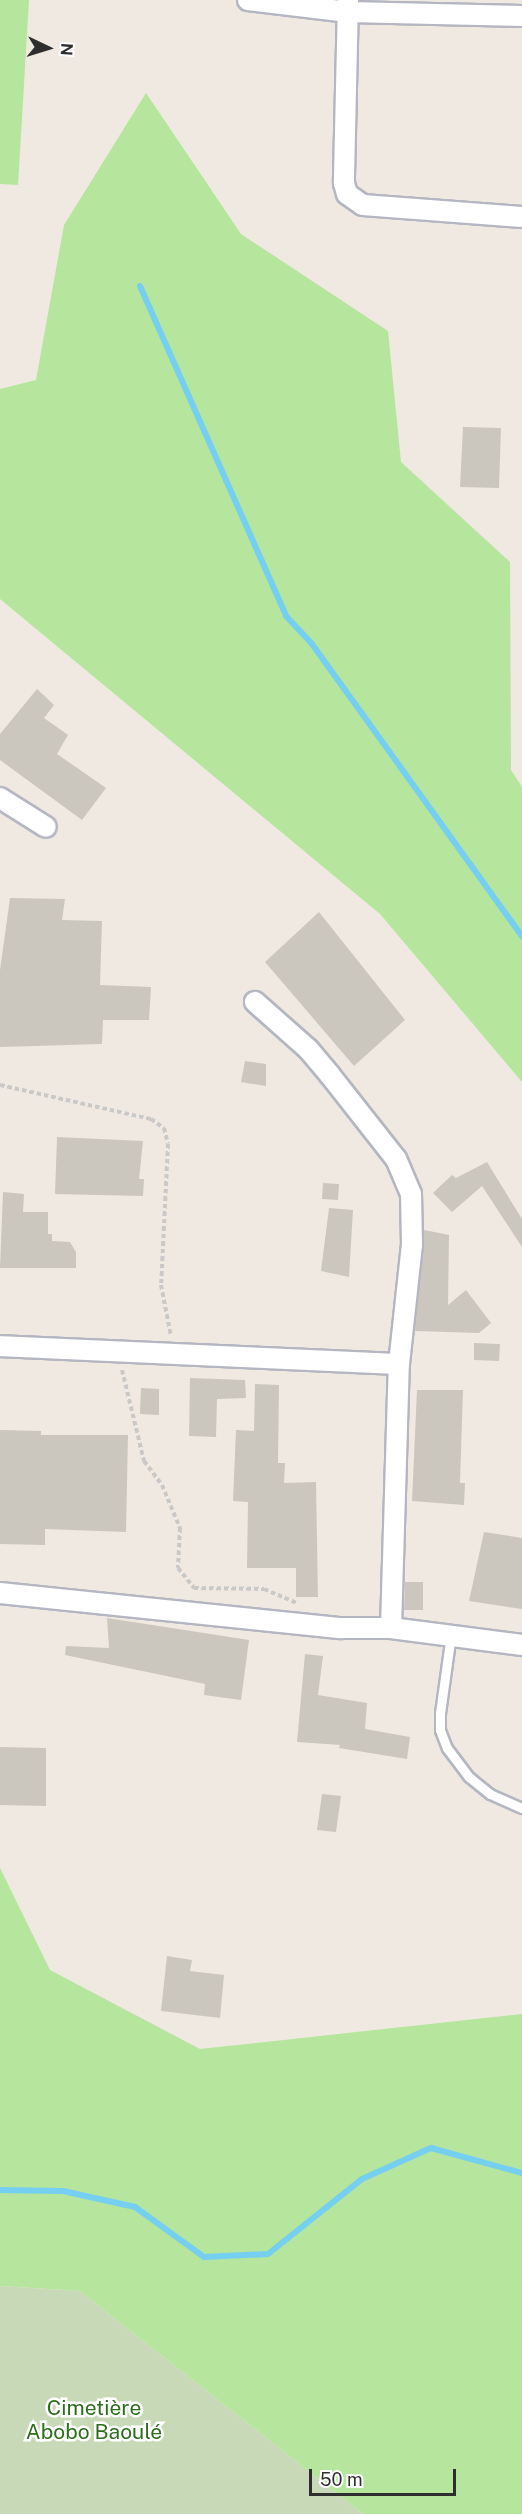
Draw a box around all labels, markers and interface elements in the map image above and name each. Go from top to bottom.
north arrow [18,18,78,78]
text: N [57,42,76,56]
park label: Cimetière Abobo Baoulé [26,2395,162,2445]
scale bar [312,2457,459,2495]
text: 50 m [320,2469,363,2490]

